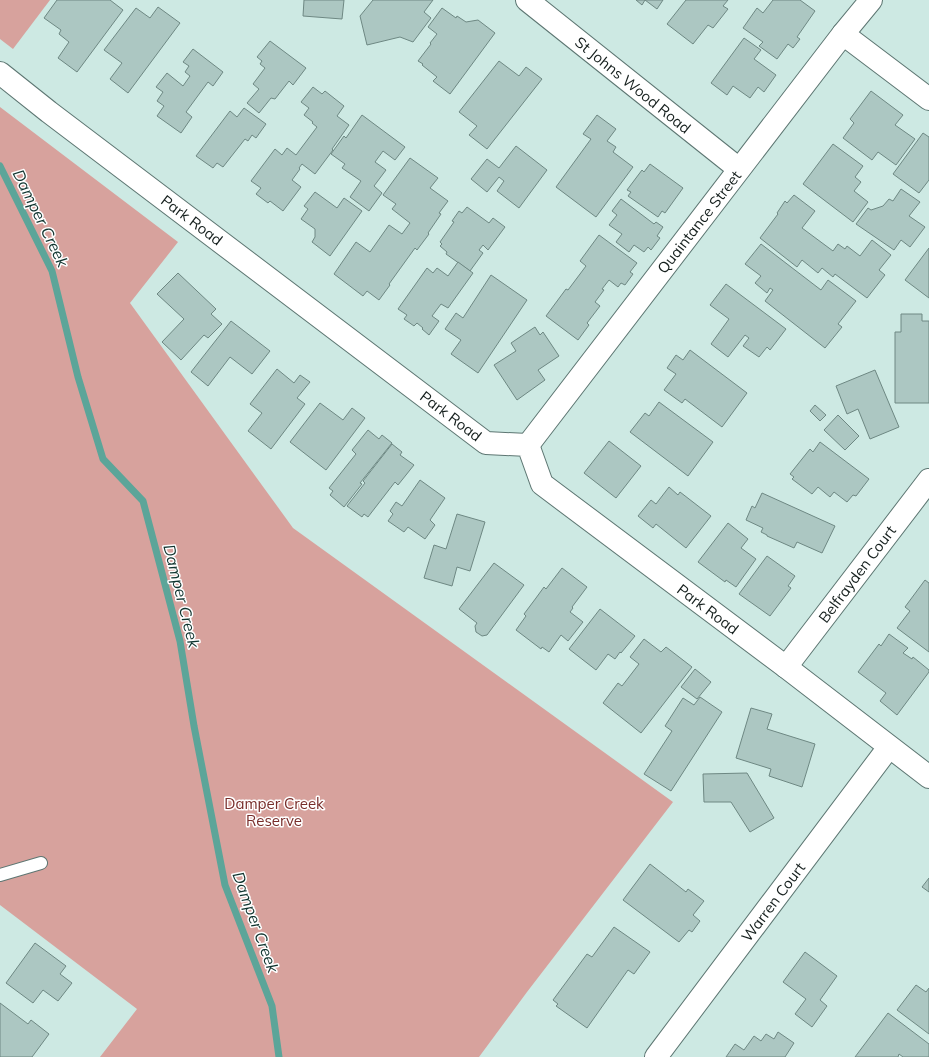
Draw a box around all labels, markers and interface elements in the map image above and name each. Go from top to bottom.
street label: St Johns Wood Road [571,32,695,138]
water label: Damper Creek [9,166,74,271]
street label: Quaintance Street [653,167,745,277]
street label: Park Road [157,191,227,249]
street label: Park Road [416,387,486,445]
street label: Belfrayden Court [814,522,900,626]
water label: Damper Creek [159,542,205,651]
street label: Park Road [673,580,743,638]
park label: Damper Creek Reserve [224,794,324,830]
street label: Warren Court [737,859,809,945]
water label: Damper Creek [228,869,284,976]

